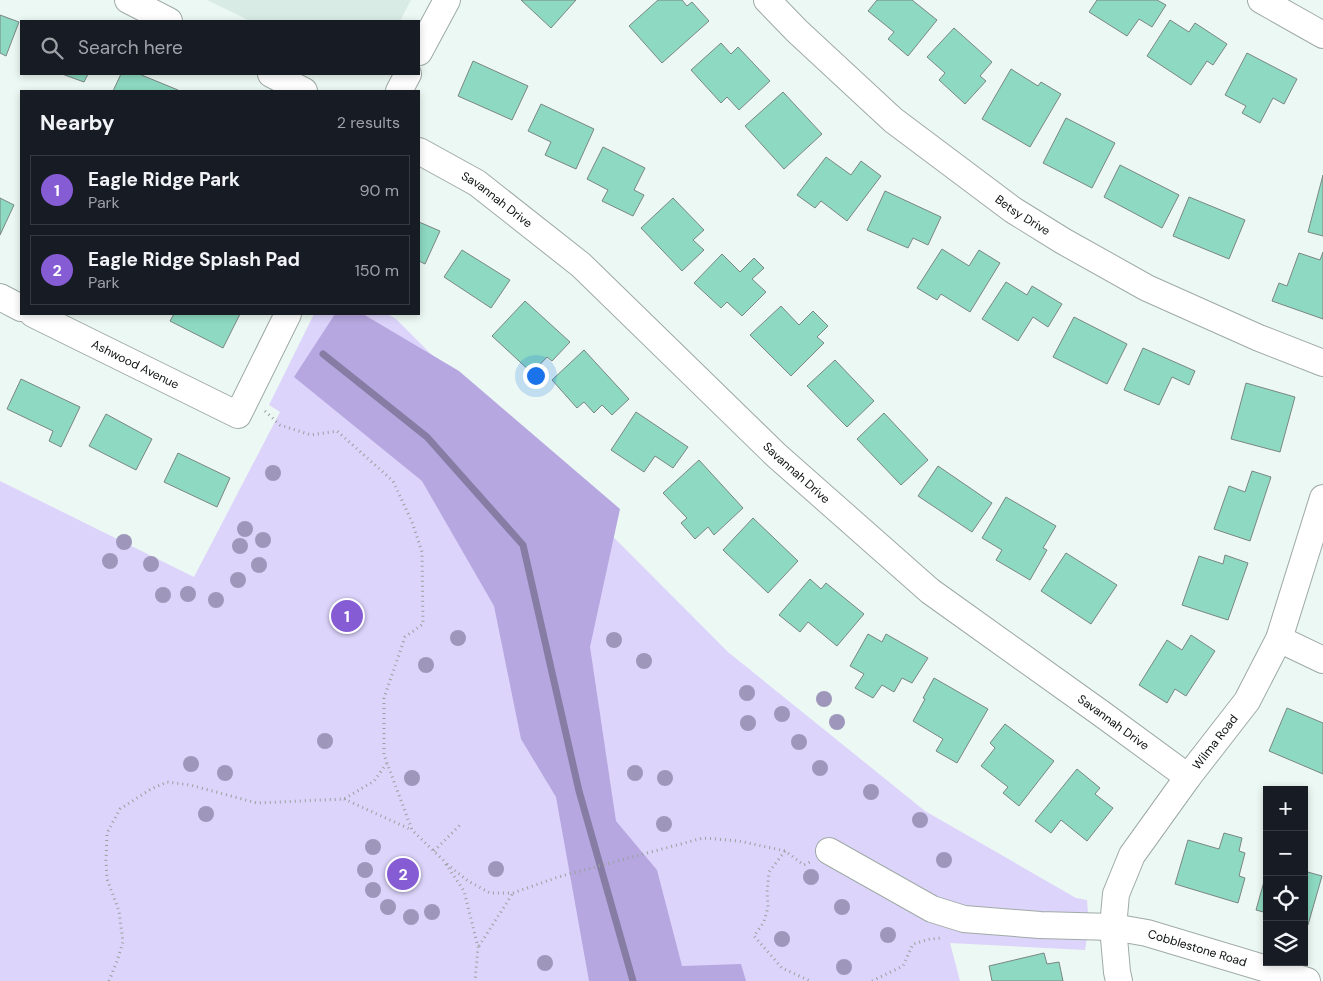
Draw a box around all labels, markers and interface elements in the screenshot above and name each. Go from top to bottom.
search box [20,20,420,75]
icon: search [38,34,66,62]
text: Search here [78,35,183,60]
text: Nearby [40,109,114,137]
text: 2 results [337,112,400,133]
text: Eagle Ridge Park [88,167,240,192]
street label: Savannah Drive [459,168,536,232]
text: 1 [54,180,60,201]
text: 90 m [359,180,399,201]
street label: Betsy Drive [992,191,1053,239]
text: Park [88,192,120,213]
text: Eagle Ridge Splash Pad [88,247,300,272]
text: 2 [52,260,62,281]
text: 150 m [355,260,399,281]
text: Park [88,272,120,293]
street label: Ashwood Avenue [89,336,182,393]
your location [523,363,549,389]
street label: Savannah Drive [759,439,833,507]
pin: 1 [331,597,363,635]
street label: Savannah Drive [1074,691,1152,754]
street label: Wilma Road [1189,711,1242,773]
map controls [1263,786,1308,966]
button: + [1263,786,1308,831]
button: − [1263,831,1308,876]
pin: 2 [387,855,419,893]
button: locate [1263,876,1308,921]
button: layers [1263,921,1308,966]
street label: Cobblestone Road [1146,926,1249,970]

